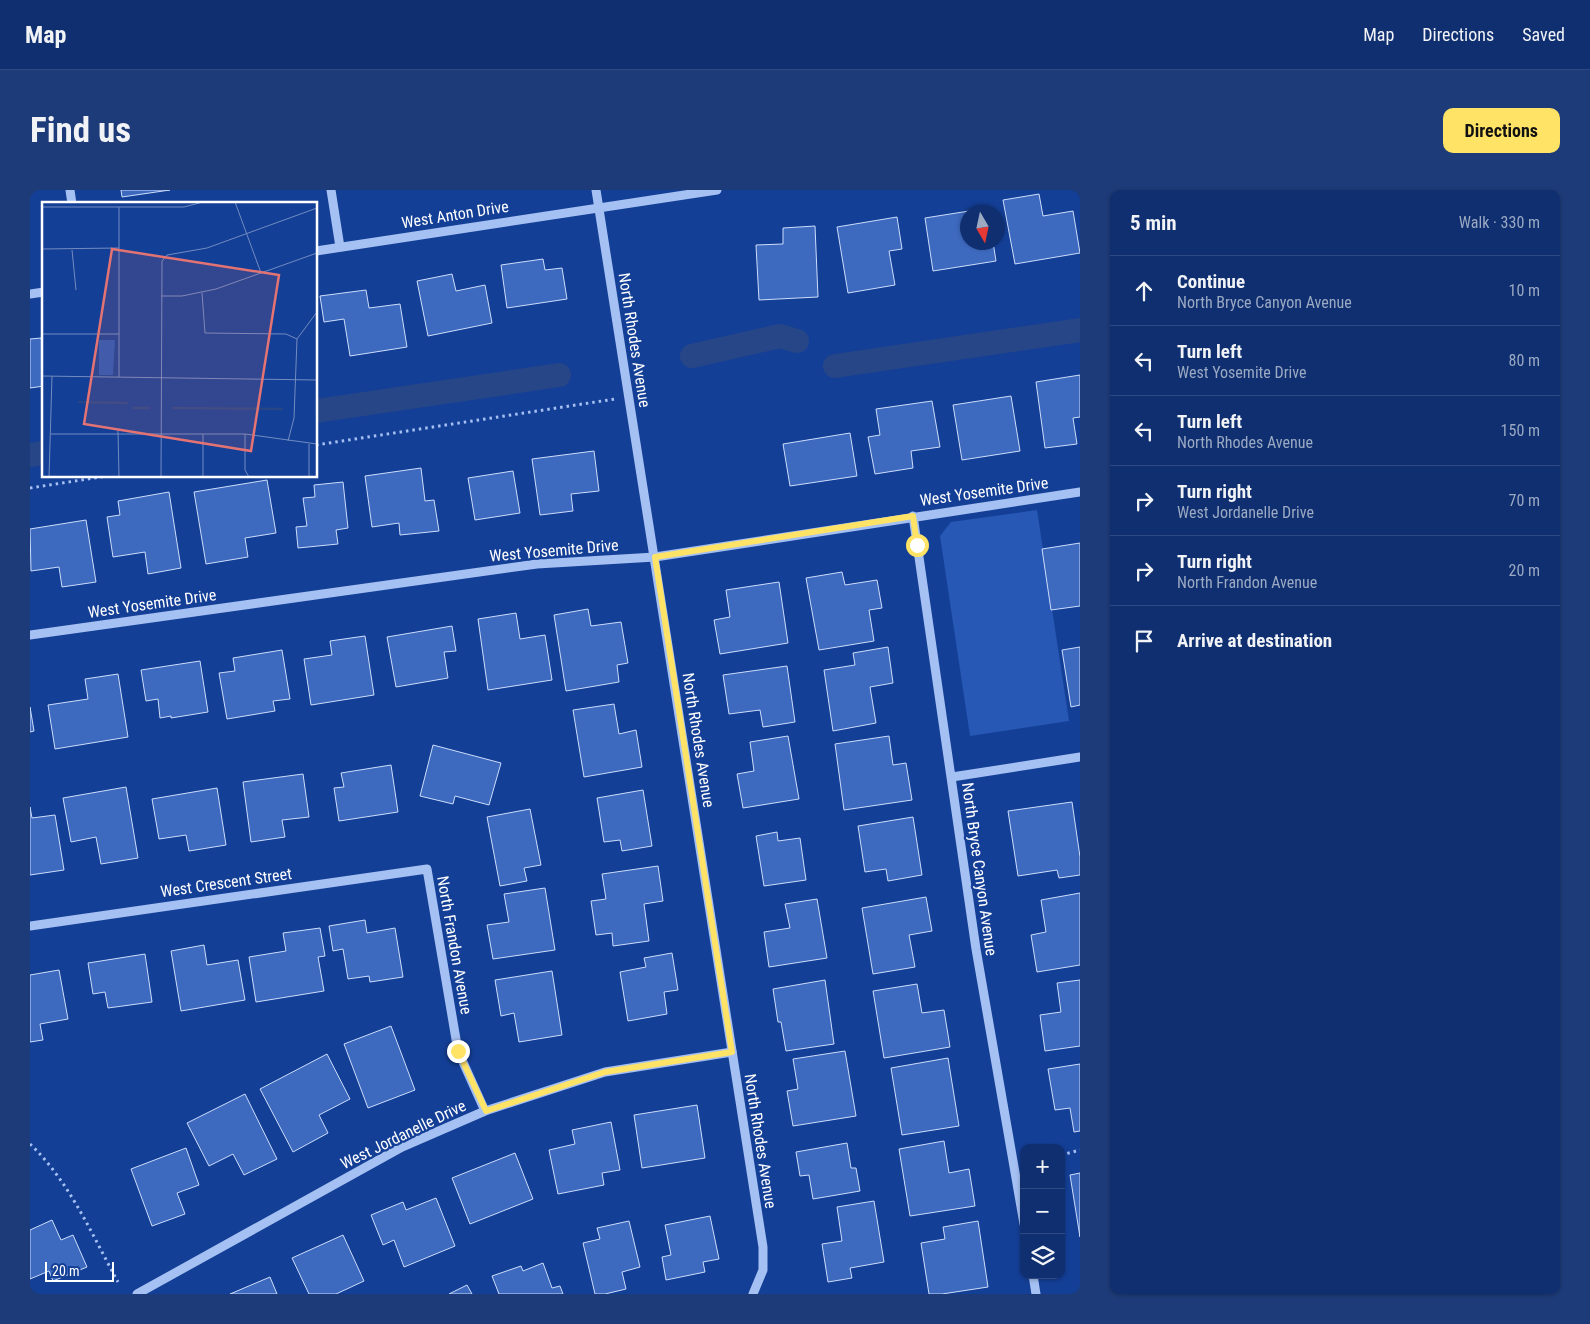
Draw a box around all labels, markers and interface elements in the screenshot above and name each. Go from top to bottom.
text: Map [25,21,66,49]
text: Map [1363,24,1394,45]
text: Directions [1422,24,1494,45]
text: Saved [1522,24,1565,45]
button: Directions [1443,108,1560,153]
text: Find us [30,110,131,151]
street label: West Anton Drive [400,197,510,232]
inset map [42,202,318,478]
north arrow [960,205,1005,250]
text: 5 min [1130,211,1177,235]
text: Walk · 330 m [1459,213,1540,232]
text: Continue [1177,270,1245,293]
street label: North Rhodes Avenue [614,271,655,409]
icon: ahead [1130,277,1158,305]
text: 10 m [1508,281,1540,300]
text: North Bryce Canyon Avenue [1177,293,1352,312]
text: Turn left [1177,340,1242,363]
icon: left [1130,347,1158,375]
text: 80 m [1508,351,1540,370]
text: West Yosemite Drive [1177,363,1306,382]
text: Turn left [1177,410,1242,433]
icon: left [1130,417,1158,445]
text: 150 m [1501,421,1540,440]
text: North Rhodes Avenue [1177,433,1313,452]
street label: West Yosemite Drive [919,473,1049,510]
text: Turn right [1177,480,1252,503]
icon: right [1130,487,1158,515]
text: 70 m [1508,491,1540,510]
text: West Jordanelle Drive [1177,503,1314,522]
route start [906,534,929,557]
street label: West Yosemite Drive [489,535,619,566]
text: Turn right [1177,550,1252,573]
icon: right [1130,557,1158,585]
text: 20 m [1508,561,1540,580]
text: North Frandon Avenue [1177,573,1317,592]
street label: West Yosemite Drive [87,585,217,622]
icon: arrive [1130,627,1158,655]
text: Arrive at destination [1177,629,1332,652]
street label: North Rhodes Avenue [678,671,719,809]
street label: North Bryce Canyon Avenue [958,781,1001,957]
street label: West Crescent Street [159,864,293,901]
street label: North Frandon Avenue [433,874,476,1016]
route end [447,1040,470,1063]
street label: North Rhodes Avenue [740,1072,781,1210]
street label: West Jordanelle Drive [338,1096,469,1173]
map controls [1020,1144,1065,1279]
button: + [1020,1144,1065,1189]
button: − [1020,1189,1065,1234]
button: layers [1020,1234,1065,1279]
scale bar [45,1259,114,1282]
text: 20 m [52,1263,80,1279]

